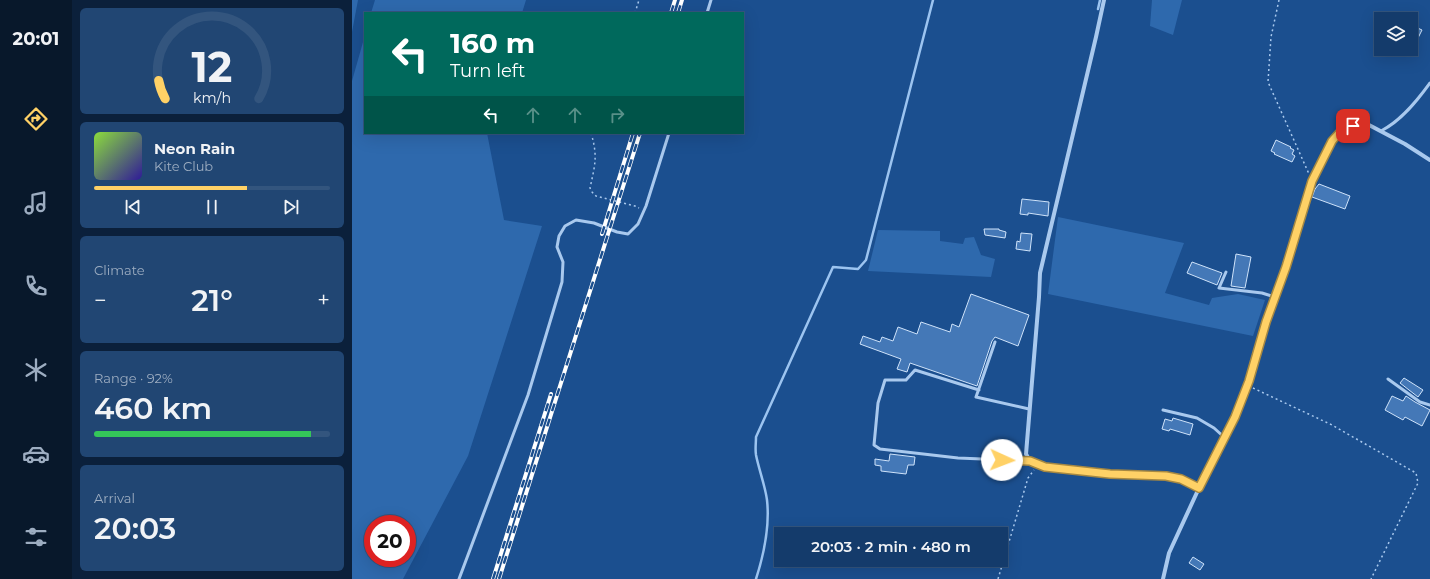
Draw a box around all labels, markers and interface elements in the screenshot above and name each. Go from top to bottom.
map controls [1374,12,1418,56]
button: layers [1374,12,1418,56]
text: 160 m [450,26,535,60]
text: 20:01 [13,28,59,50]
icon: left [384,28,436,80]
text: 12 [192,42,232,92]
text: Turn left [450,60,525,82]
text: km/h [193,89,231,107]
icon: left [480,104,502,126]
icon: ahead [522,104,544,126]
icon: ahead [564,104,586,126]
icon: right [606,104,628,126]
icon: directions [22,105,50,133]
pin [1336,109,1370,143]
icon: arrive [1342,115,1364,137]
text: Neon Rain [154,139,235,158]
text: Kite Club [154,158,213,174]
icon: music [22,189,50,217]
icon: previous [122,196,144,218]
icon: pause [201,196,223,218]
icon: next [280,196,302,218]
text: Climate [94,262,145,278]
icon: phone [22,272,50,300]
text: 21° [191,282,233,319]
text: − [94,287,107,314]
text: + [317,287,330,314]
icon: climate [22,356,50,384]
text: Range · 92% [94,370,173,386]
text: 460 km [94,390,212,427]
position arrow [981,439,1023,481]
icon: car [22,440,50,468]
text: Arrival [94,490,135,506]
text: 20:03 [94,510,176,547]
speed limit sign: 20 [364,515,416,567]
icon: filters [22,523,50,551]
text: 20:03 · 2 min · 480 m [811,537,971,556]

